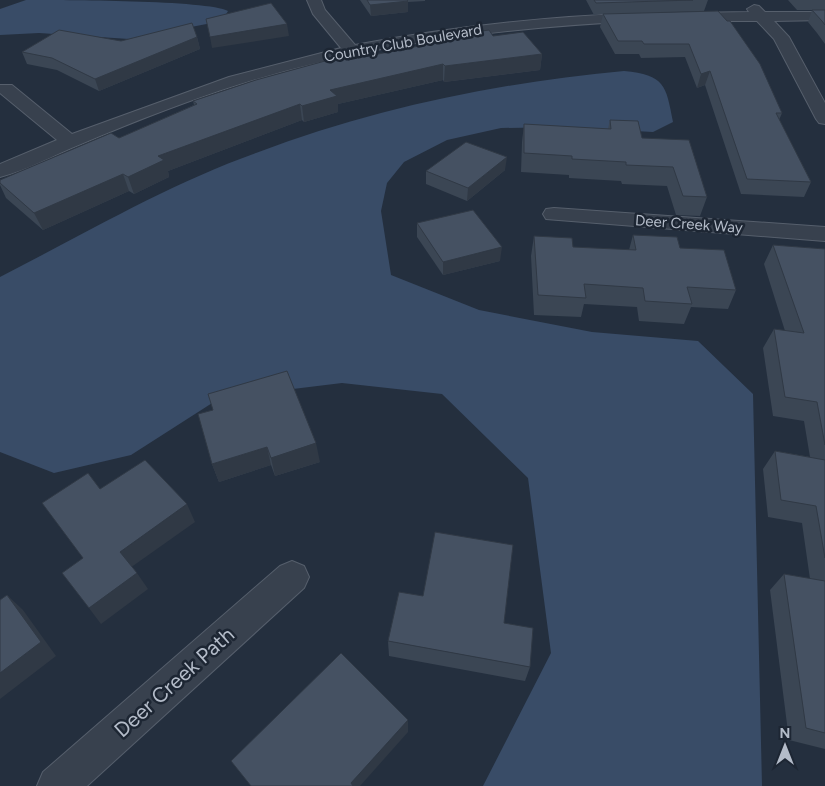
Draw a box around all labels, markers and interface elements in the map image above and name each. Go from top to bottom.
street label: Country Club Boulevard [323,20,483,66]
street label: Deer Creek Way [635,211,744,237]
street label: Deer Creek Path [109,622,239,742]
north arrow [760,721,810,771]
text: N [780,725,790,742]

